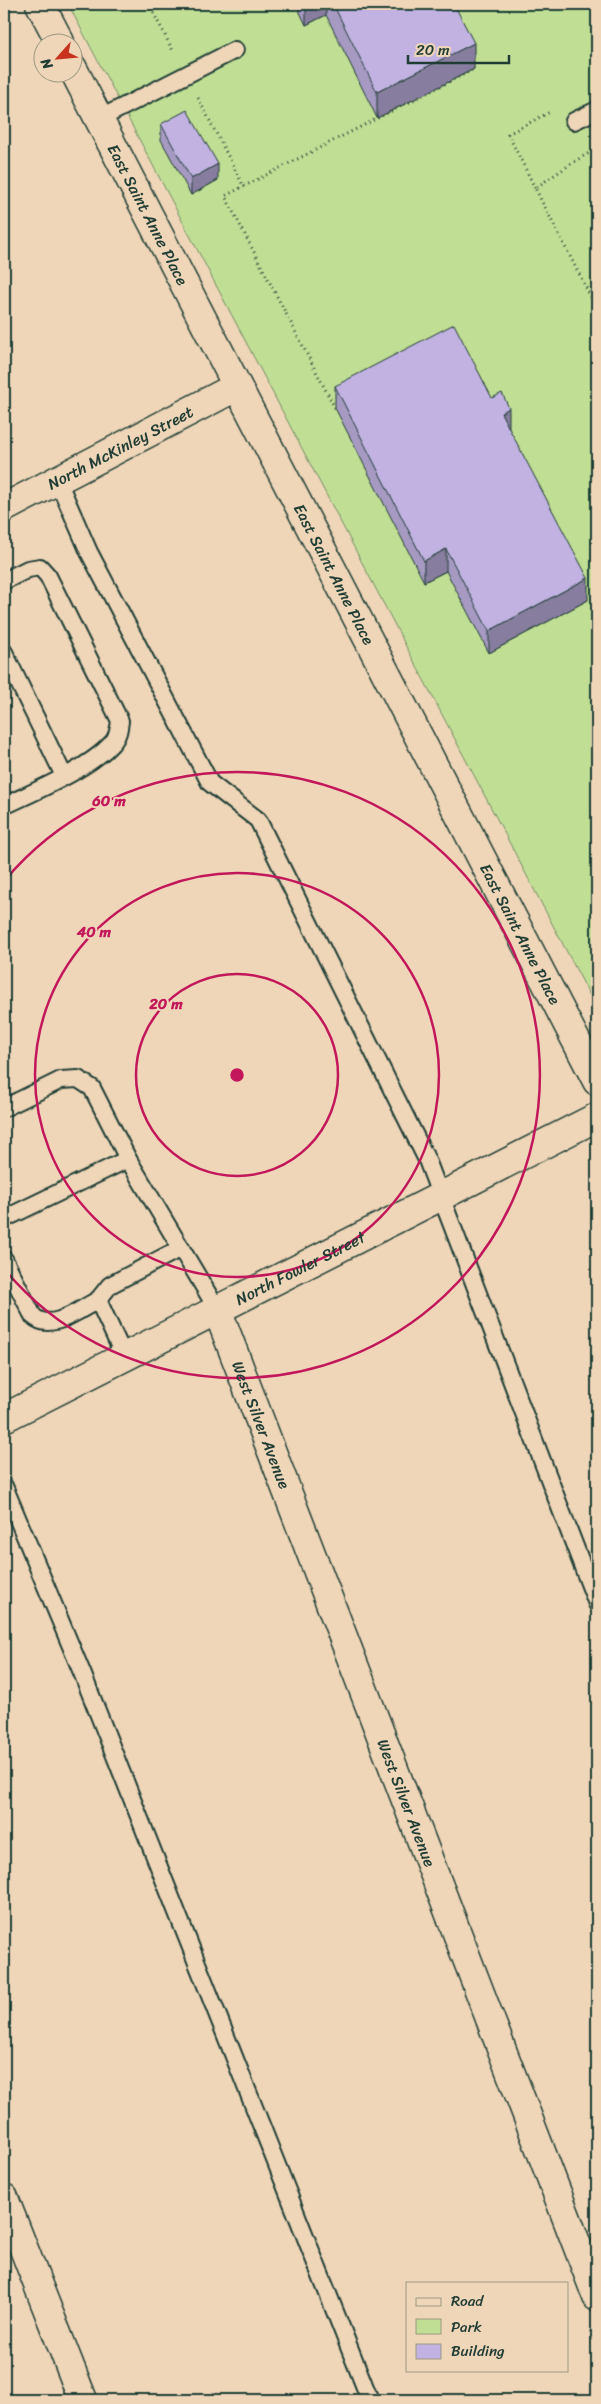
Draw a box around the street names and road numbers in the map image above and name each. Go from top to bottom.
street label: East Saint Anne Place [99,139,197,291]
street label: North McKinley Street [42,398,199,498]
street label: East Saint Anne Place [285,498,383,651]
street label: East Saint Anne Place [472,858,569,1010]
street label: North Fowler Street [230,1223,371,1313]
street label: West Silver Avenue [223,1357,299,1493]
street label: West Silver Avenue [369,1735,444,1871]

